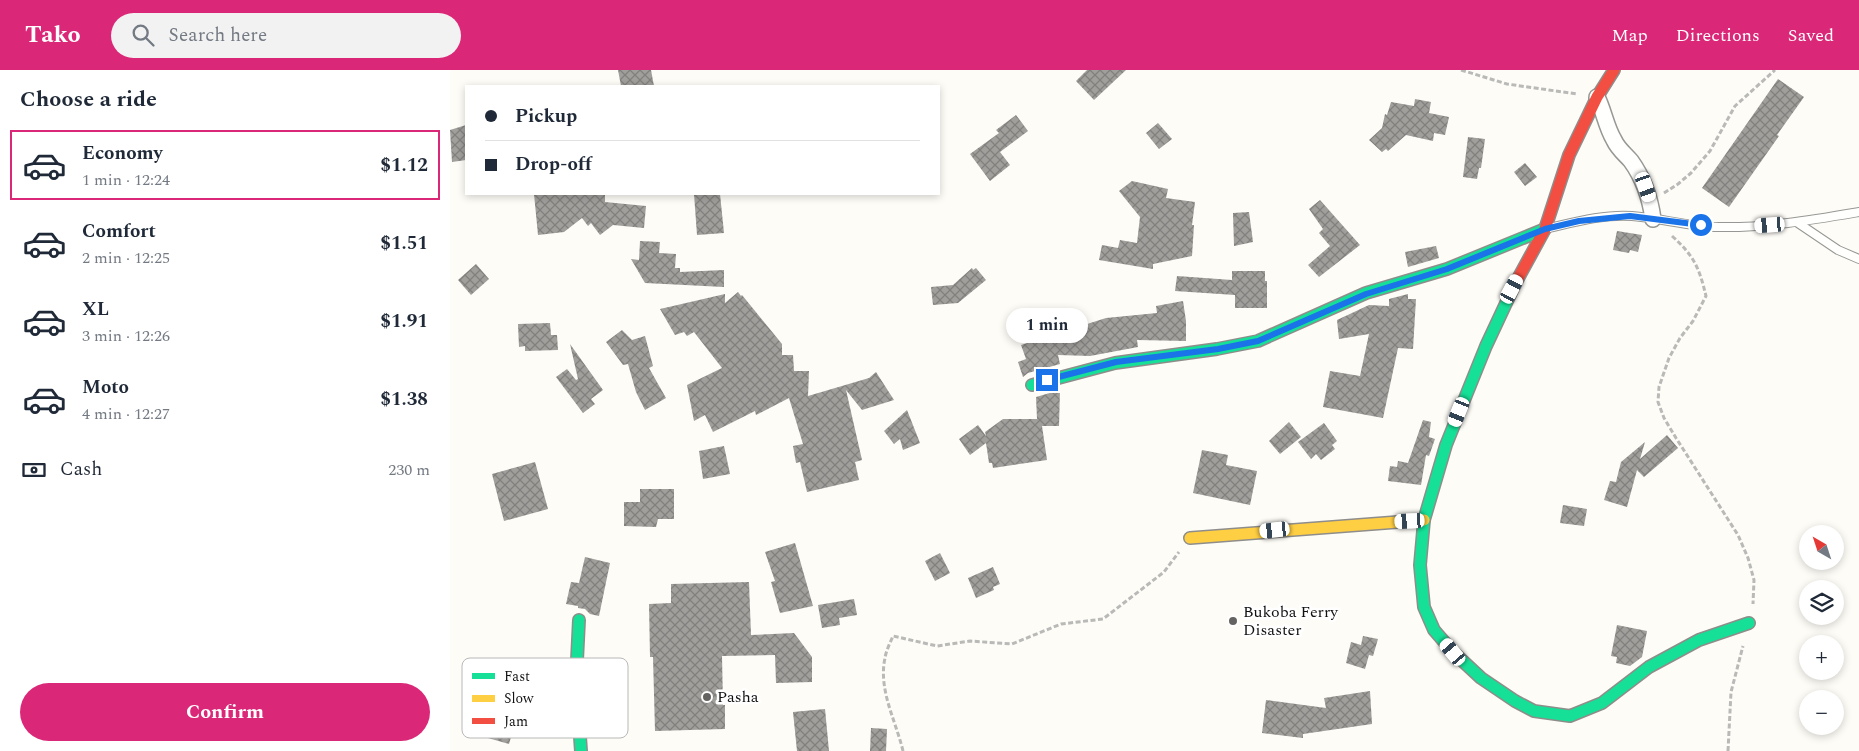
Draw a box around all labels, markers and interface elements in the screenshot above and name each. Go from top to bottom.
search box [111,13,461,58]
text: Tako [25,17,81,53]
icon: search [129,21,157,49]
text: Search here [169,21,267,50]
text: Map [1612,22,1648,49]
text: Directions [1676,22,1760,49]
text: Saved [1788,22,1834,49]
text: Choose a ride [20,83,157,116]
text: Pickup [515,102,577,131]
text: Economy [82,139,163,168]
icon: car [22,143,67,188]
text: Drop-off [515,150,592,179]
text: $1.12 [380,151,428,180]
text: 1 min · 12:24 [82,168,170,192]
car [1634,170,1657,204]
route start [1690,214,1712,236]
car [1754,216,1785,234]
text: Comfort [82,217,156,246]
icon: car [22,221,67,266]
text: $1.51 [380,229,428,258]
text: 2 min · 12:25 [82,246,170,270]
car [1498,272,1525,306]
text: XL [82,295,109,324]
icon: car [22,299,67,344]
text: $1.91 [380,307,428,336]
callout: 1 min [1006,308,1088,342]
text: 1 min [1026,313,1068,337]
text: 3 min · 12:26 [82,324,170,348]
route end [1036,369,1058,391]
text: Moto [82,373,129,402]
icon: car [22,377,67,422]
text: $1.38 [380,385,428,414]
car [1446,395,1471,429]
text: 4 min · 12:27 [82,402,170,426]
text: Cash [60,455,102,484]
icon: cash [20,456,48,484]
text: 230 m [388,458,430,482]
car [1394,513,1425,529]
car [1259,521,1290,539]
north arrow [1799,525,1844,570]
map controls [1799,525,1844,735]
button: layers [1799,580,1844,625]
place label: Bukoba Ferry Disaster [1243,600,1339,642]
marker: Bukoba Ferry Disaster [1227,615,1239,627]
button: + [1799,635,1844,680]
car [1437,636,1468,668]
legend [462,658,628,738]
text: Fast [504,666,530,687]
button: Confirm [20,683,430,741]
place label: Pasha [717,685,759,709]
text: Slow [504,688,534,709]
button: − [1799,690,1844,735]
marker: Pasha [701,691,713,703]
text: Jam [504,711,528,732]

